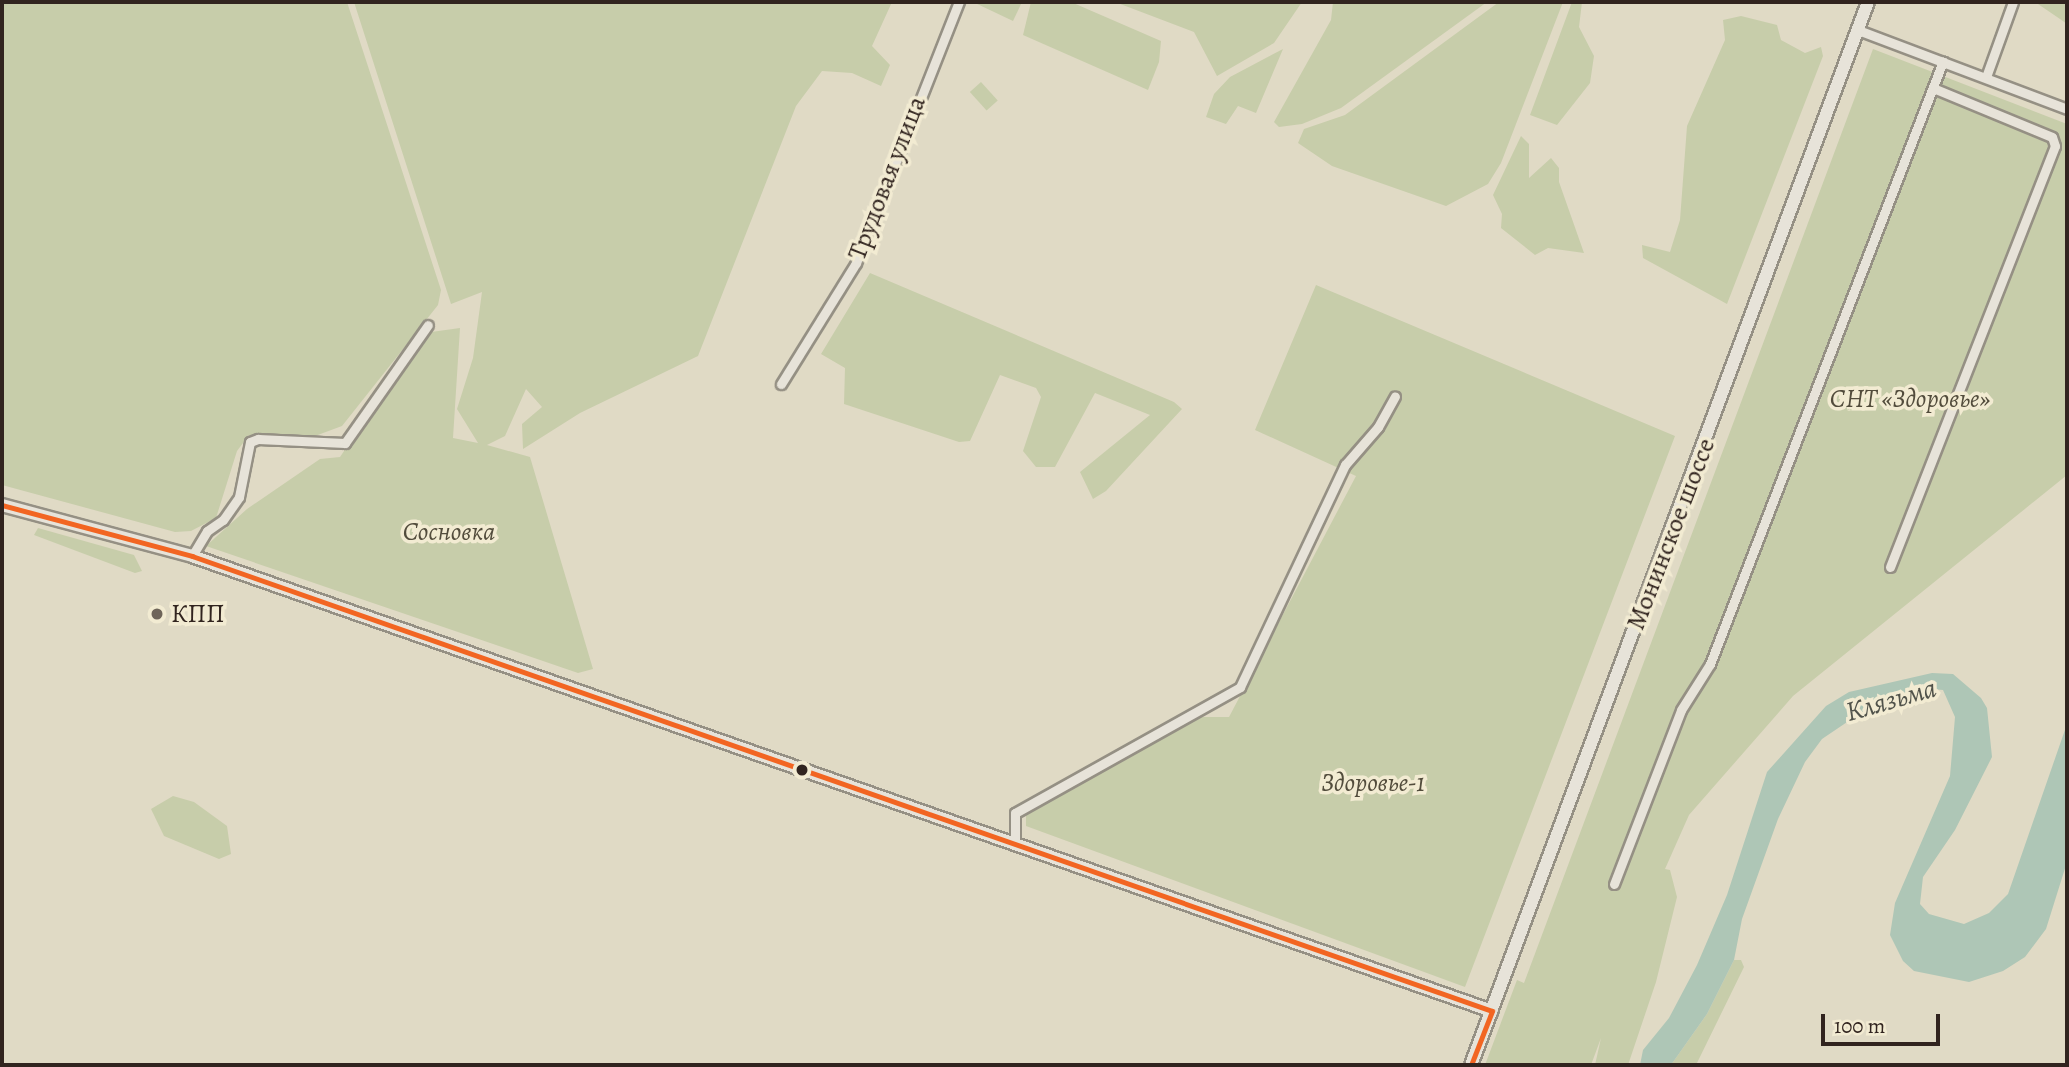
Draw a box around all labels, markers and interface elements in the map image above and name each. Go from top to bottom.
street label: Трудовая улица [841,92,933,264]
park label: СНТ «Здоровье» [1830,383,1990,415]
street label: Монинское шоссе [1620,434,1722,634]
park label: Сосновка [403,516,495,548]
place label: КПП [171,598,225,630]
marker: КПП [149,606,165,622]
water label: Клязьма [1842,671,1940,729]
unlabelled marker [795,763,809,777]
park label: Здоровье-1 [1321,767,1425,799]
scale bar [1824,1000,1943,1044]
text: 100 m [1834,1012,1885,1040]

